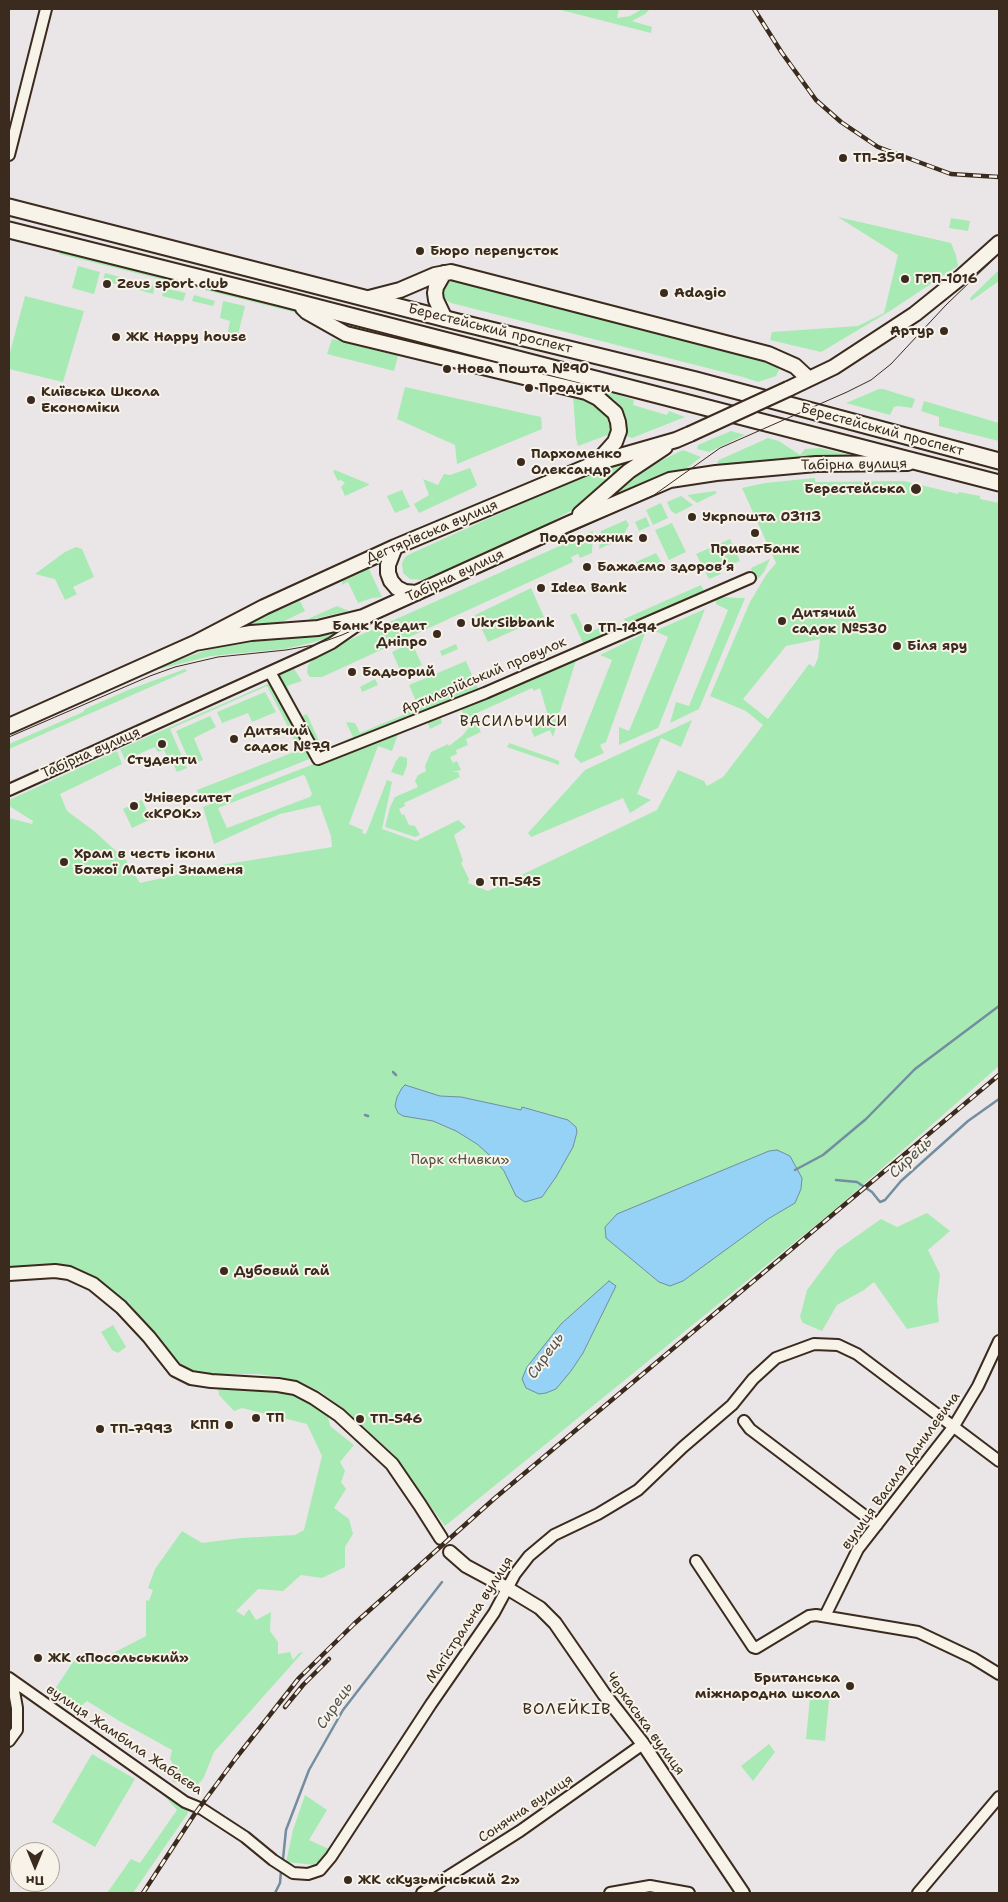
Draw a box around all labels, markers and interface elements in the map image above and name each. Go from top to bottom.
place label: ТП-359 [853,150,905,166]
marker: ТП-359 [837,152,849,164]
place label: Бюро перепусток [430,243,559,259]
marker: Бюро перепусток [414,245,426,257]
place label: ГРП-1016 [915,271,977,287]
marker: ГРП-1016 [899,273,911,285]
place label: Zeus sport club [117,276,228,292]
marker: Zeus sport club [101,278,113,290]
place label: Adagio [674,285,726,301]
marker: Adagio [658,287,670,299]
street label: Берестейський проспект [406,300,574,358]
place label: Артур [890,323,934,339]
marker: Артур [938,325,950,337]
place label: ЖК Happy house [126,329,246,345]
marker: ЖК Happy house [110,331,122,343]
place label: Нова Пошта №90 [457,361,589,377]
marker: Нова Пошта №90 [441,363,453,375]
place label: Продукти [539,380,610,396]
marker: Продукти [523,382,535,394]
place label: Київська Школа Економіки [41,384,159,417]
marker: Київська Школа Економіки [25,394,37,406]
street label: Берестейський проспект [798,400,966,460]
place label: Пархоменко Олександр [531,446,622,478]
marker: Пархоменко Олександр [515,456,527,468]
street label: Табірна вулиця [801,456,907,474]
place label: Берестейська [804,481,905,497]
marker: Берестейська [909,482,923,496]
street label: Дегтярівська вулиця [364,497,500,567]
place label: Укрпошта 03113 [702,509,821,525]
marker: Укрпошта 03113 [686,511,698,523]
marker: ПриватБанк [749,527,761,539]
place label: Подорожник [539,530,633,546]
marker: Подорожник [637,532,649,544]
place label: ПриватБанк [710,541,800,557]
street label: Табірна вулиця [403,546,507,606]
place label: Бажаємо здоровʼя [597,559,734,575]
marker: Бажаємо здоровʼя [581,561,593,573]
place label: Idea Bank [551,580,627,596]
marker: Idea Bank [535,582,547,594]
place label: Дитячий садок №530 [792,605,887,638]
place label: UkrSibbank [471,615,555,631]
marker: Дитячий садок №530 [776,615,788,627]
marker: UkrSibbank [455,617,467,629]
place label: Банк Кредит Дніпро [332,618,427,650]
place label: ТП-1494 [598,620,656,636]
marker: ТП-1494 [582,622,594,634]
marker: Банк Кредит Дніпро [431,628,443,640]
street label: Артилерійський провулок [399,634,569,718]
place label: Біля яру [907,638,967,654]
marker: Біля яру [891,640,903,652]
place label: Бадьорий [362,664,435,680]
marker: Бадьорий [346,666,358,678]
district label: ВАСИЛЬЧИКИ [459,713,569,731]
place label: Дитячий садок №79 [244,723,330,756]
street label: Табірна вулиця [39,724,143,782]
marker: Дитячий садок №79 [228,733,240,745]
marker: Студенти [156,738,168,750]
place label: Студенти [127,752,197,768]
place label: Університет «КРОК» [144,790,231,822]
marker: Університет «КРОК» [128,800,140,812]
place label: Храм в честь ікони Божої Матері Знаменя [74,846,243,879]
marker: Храм в честь ікони Божої Матері Знаменя [58,856,70,868]
place label: ТП-545 [490,874,541,890]
marker: ТП-545 [474,876,486,888]
water label: Сирець [886,1134,936,1182]
park label: Парк «Нивки» [411,1152,509,1168]
place label: Дубовий гай [234,1263,329,1279]
marker: Дубовий гай [218,1265,230,1277]
water label: Сирець [524,1329,568,1383]
street label: вулиця Василя Данилевича [838,1389,964,1553]
place label: ТП [266,1410,284,1426]
place label: ТП-546 [370,1411,422,1427]
marker: ТП [250,1412,262,1424]
marker: ТП-546 [354,1413,366,1425]
place label: КПП [190,1417,219,1433]
marker: КПП [223,1419,235,1431]
place label: ТП-7993 [110,1421,173,1437]
marker: ТП-7993 [94,1423,106,1435]
street label: Магістральна вулиця [423,1554,517,1686]
place label: ЖК «Посольський» [48,1650,189,1666]
marker: ЖК «Посольський» [32,1652,44,1664]
street label: Черкаська вулиця [602,1669,688,1779]
place label: Британська міжнародна школа [695,1670,840,1702]
water label: Сирець [313,1679,357,1733]
marker: Британська міжнародна школа [844,1680,856,1692]
street label: вулиця Жамбила Жабаєва [43,1681,205,1799]
district label: ВОЛЕЙКІВ [521,1700,613,1720]
street label: Сонячна вулиця [476,1771,576,1847]
north arrow [10,1842,60,1892]
text: Пн [26,1872,44,1890]
place label: ЖК «Кузьмінський 2» [358,1872,520,1888]
marker: ЖК «Кузьмінський 2» [342,1874,354,1886]

